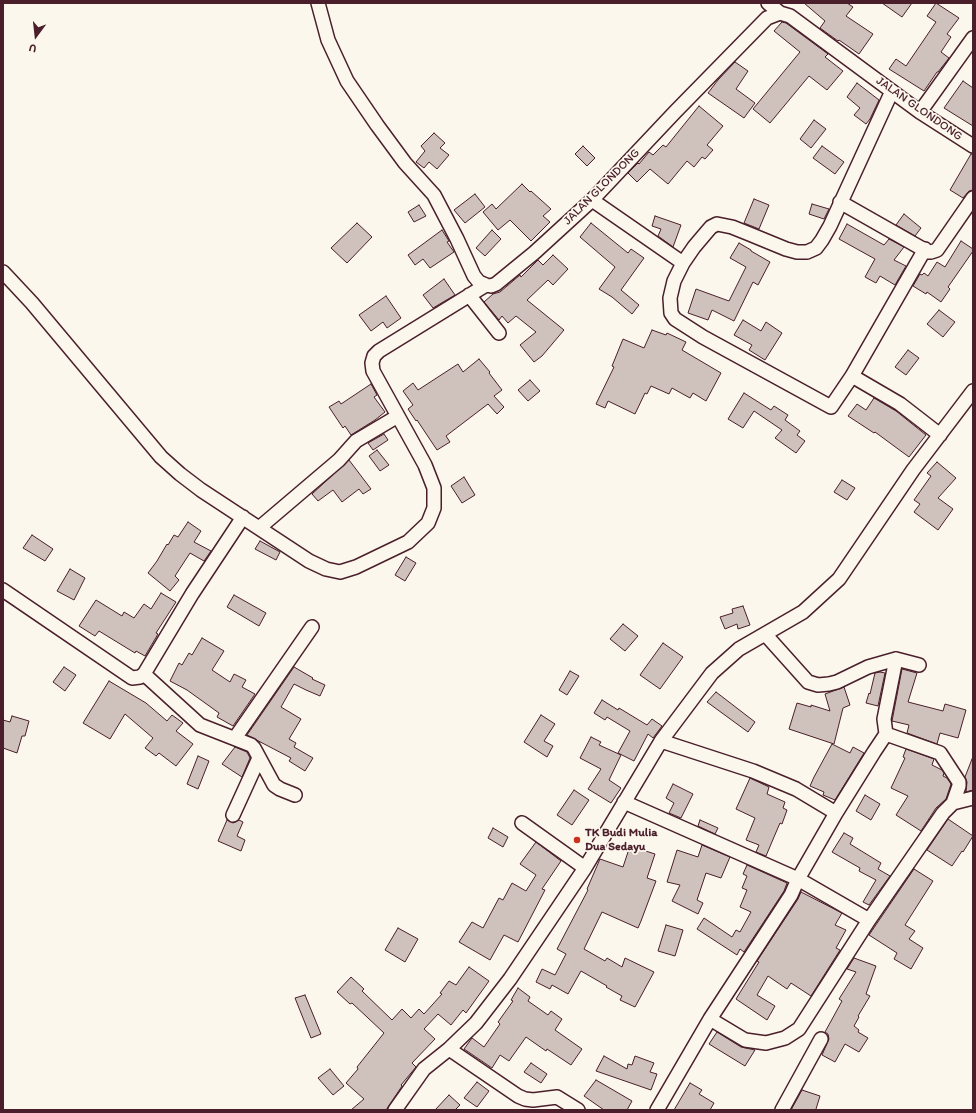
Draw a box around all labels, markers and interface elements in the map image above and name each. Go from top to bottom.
north arrow [16,16,56,56]
text: U [28,41,38,55]
street label: JALAN GLONDONG [873,74,965,144]
street label: JALAN GLONDONG [561,146,643,228]
place label: TK Budi Mulia Dua Sedayu [585,826,657,854]
marker: TK Budi Mulia Dua Sedayu [572,835,582,845]

